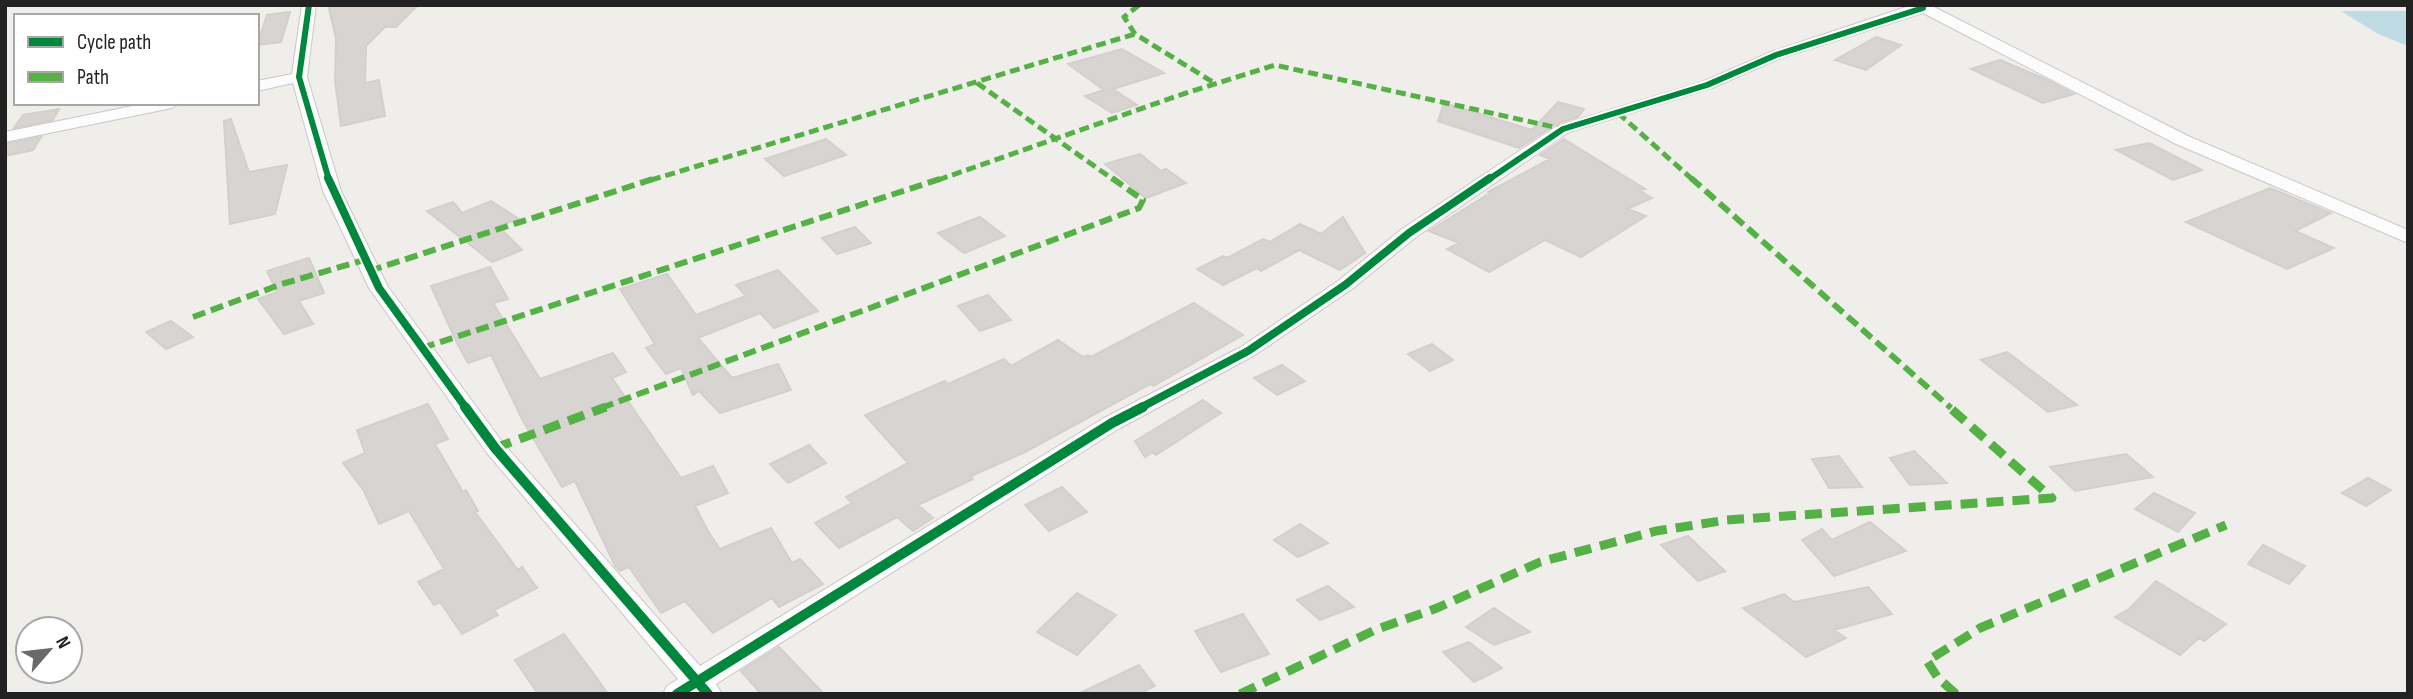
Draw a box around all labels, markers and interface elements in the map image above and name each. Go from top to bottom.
legend [14,14,259,105]
text: Cycle path [77,30,151,55]
text: Path [77,65,109,90]
north arrow [14,615,84,685]
text: N [50,633,75,653]

